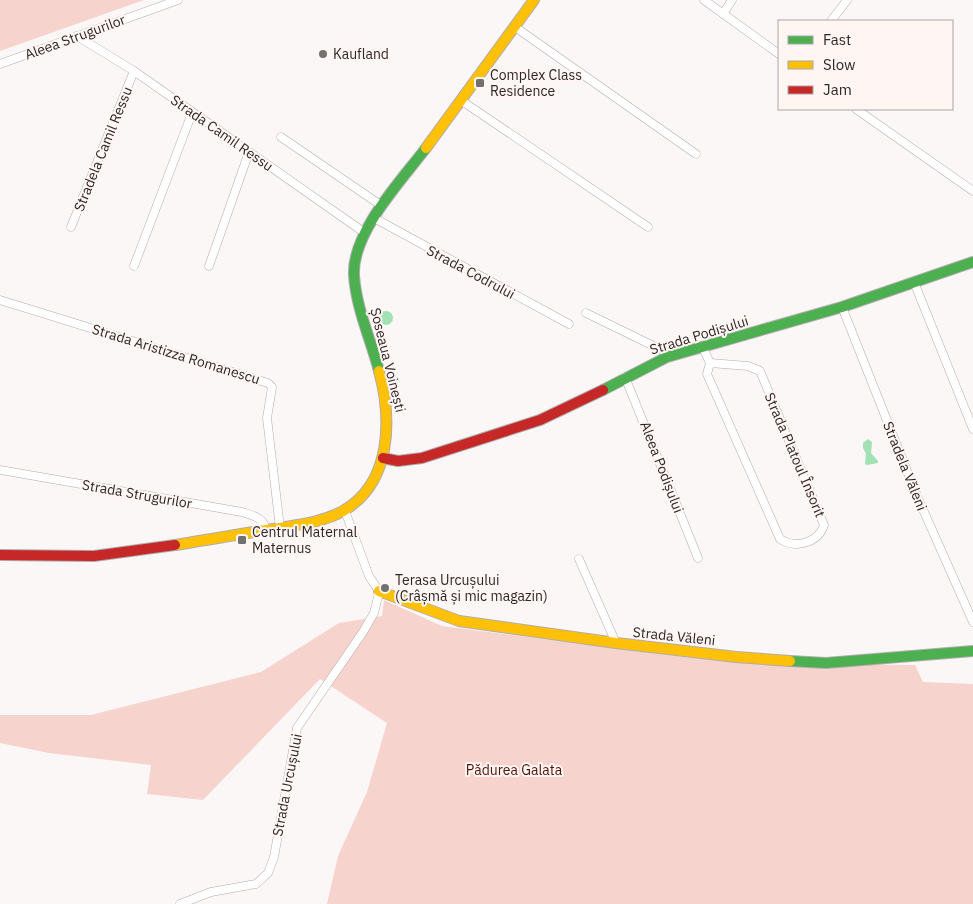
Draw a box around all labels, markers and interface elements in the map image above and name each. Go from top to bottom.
street label: Aleea Strugurilor [22,10,128,64]
legend [778,20,953,110]
text: Fast [823,30,851,49]
place label: Kaufland [333,45,389,63]
marker: Kaufland [317,48,329,60]
text: Slow [823,55,856,74]
place label: Complex Class Residence [490,66,582,100]
marker: Complex Class Residence [474,77,486,89]
text: Jam [823,80,852,99]
street label: Stradela Camil Ressu [70,84,136,214]
street label: Strada Camil Ressu [167,91,277,175]
street label: Strada Codrului [424,241,518,303]
street label: Șoseaua Voinești [366,306,410,414]
street label: Strada Podișului [647,311,751,359]
street label: Strada Aristizza Romanescu [90,320,262,388]
street label: Strada Platoul Însorit [761,390,829,520]
street label: Aleea Podișului [636,419,688,515]
street label: Stradela Văleni [879,419,931,513]
street label: Strada Strugurilor [81,475,193,513]
place label: Centrul Maternal Maternus [252,523,357,557]
marker: Centrul Maternal Maternus [236,534,248,546]
place label: Terasa Urcușului (Crâșmă și mic magazin) [395,571,548,605]
marker: Terasa Urcușului (Crâșmă și mic magazin) [379,582,391,594]
street label: Strada Văleni [632,623,716,649]
street label: Strada Urcușului [268,732,306,838]
park label: Pădurea Galata [466,761,563,779]

